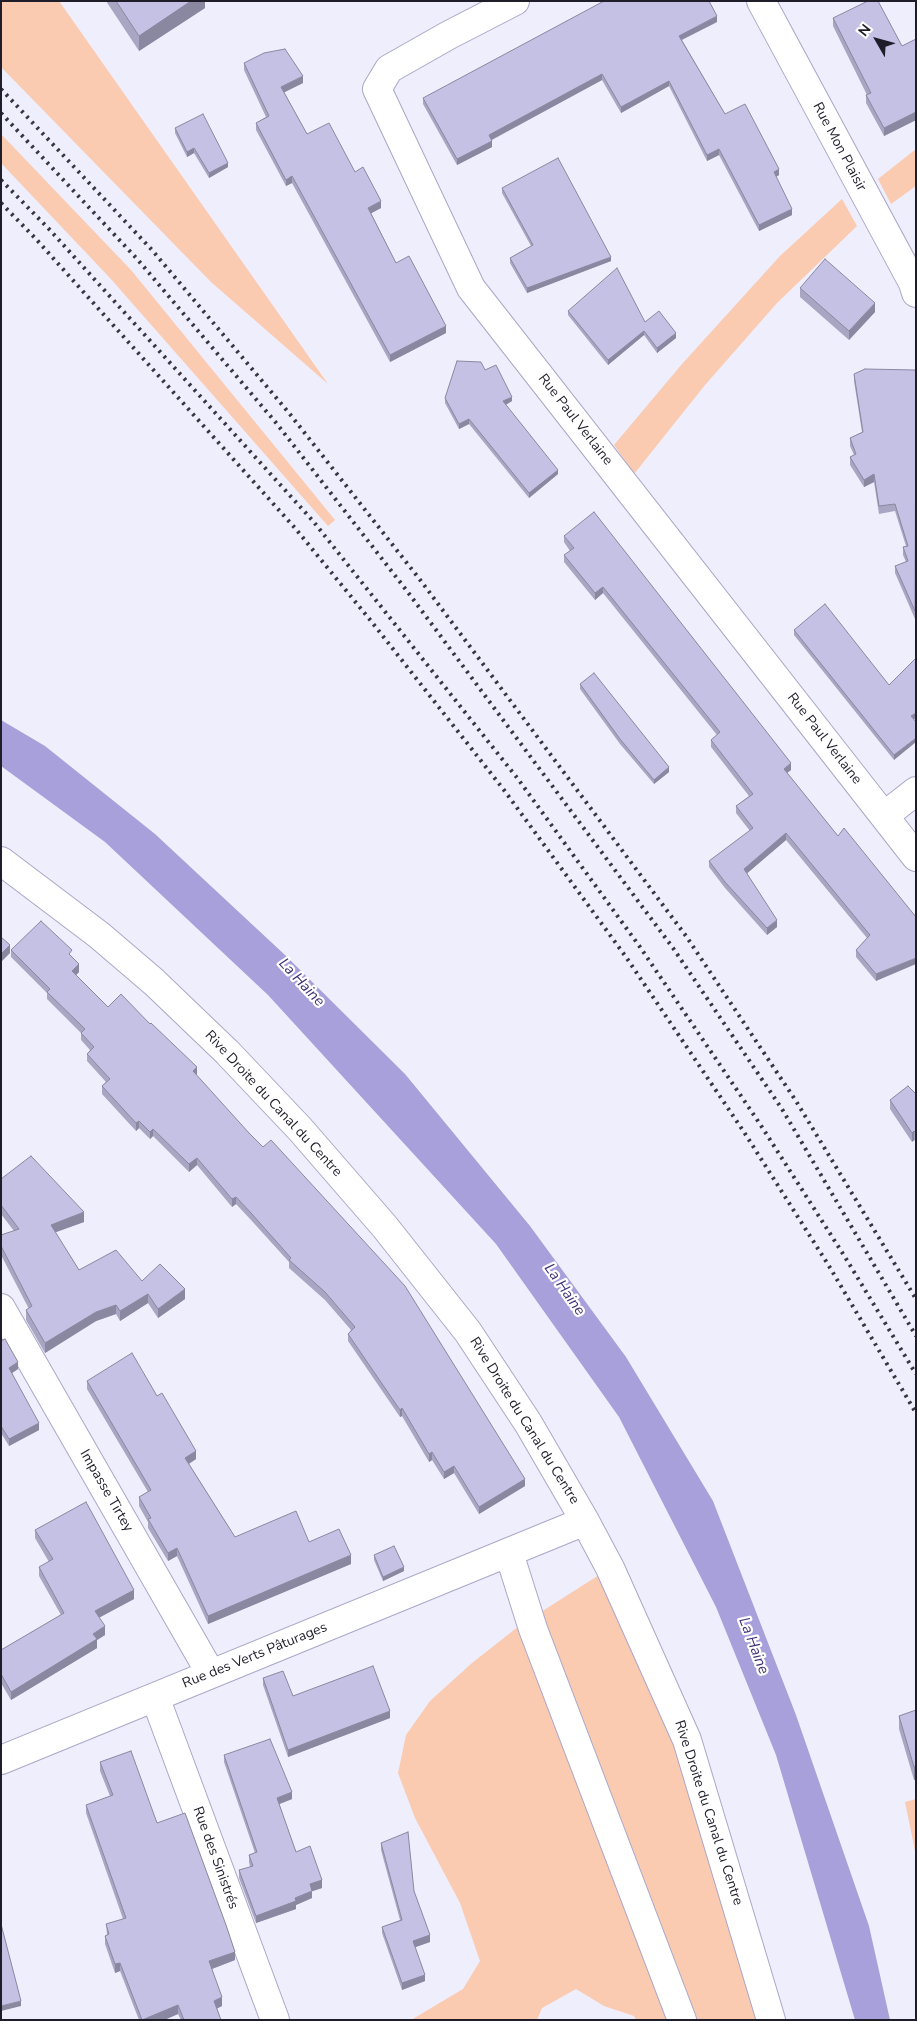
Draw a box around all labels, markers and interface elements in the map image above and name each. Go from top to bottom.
north arrow [852,15,902,65]
text: N [854,20,875,40]
street label: Rue Mon Plaisir [809,100,869,194]
street label: Rue Paul Verlaine [534,371,616,469]
street label: Rue Paul Verlaine [783,690,865,788]
water label: La Haine [274,955,328,1011]
street label: Rive Droite du Canal du Centre [201,1027,345,1181]
water label: La Haine [540,1261,588,1319]
street label: Rive Droite du Canal du Centre [466,1334,582,1508]
street label: Impasse Tirtey [76,1447,136,1535]
water label: La Haine [734,1615,772,1677]
street label: Rue des Verts Pâturages [180,1619,330,1693]
street label: Rive Droite du Canal du Centre [670,1718,746,1908]
street label: Rue des Sinistrés [189,1804,241,1912]

